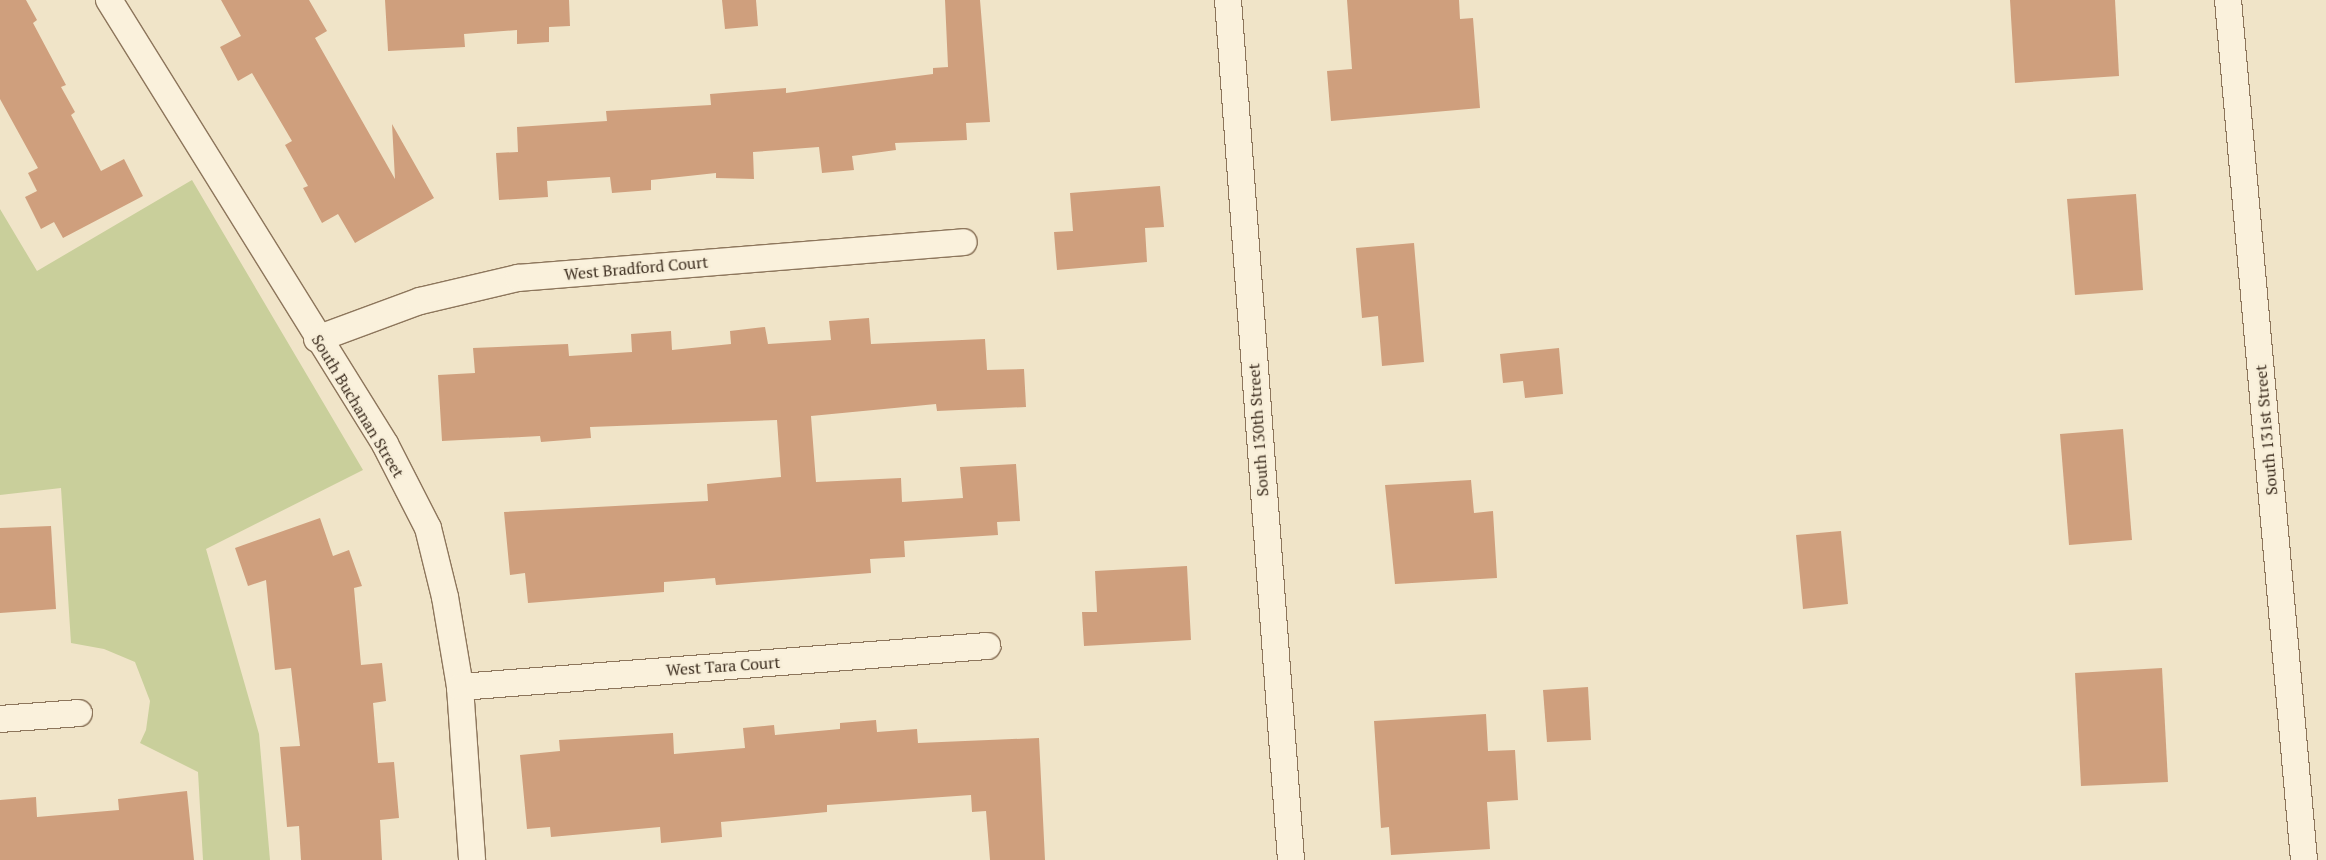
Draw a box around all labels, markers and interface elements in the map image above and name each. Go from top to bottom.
street label: West Bradford Court [563,252,709,284]
street label: South Buchanan Street [308,331,408,481]
street label: South 130th Street [1244,363,1272,497]
street label: South 131st Street [2251,364,2281,496]
street label: West Tara Court [665,652,781,680]

